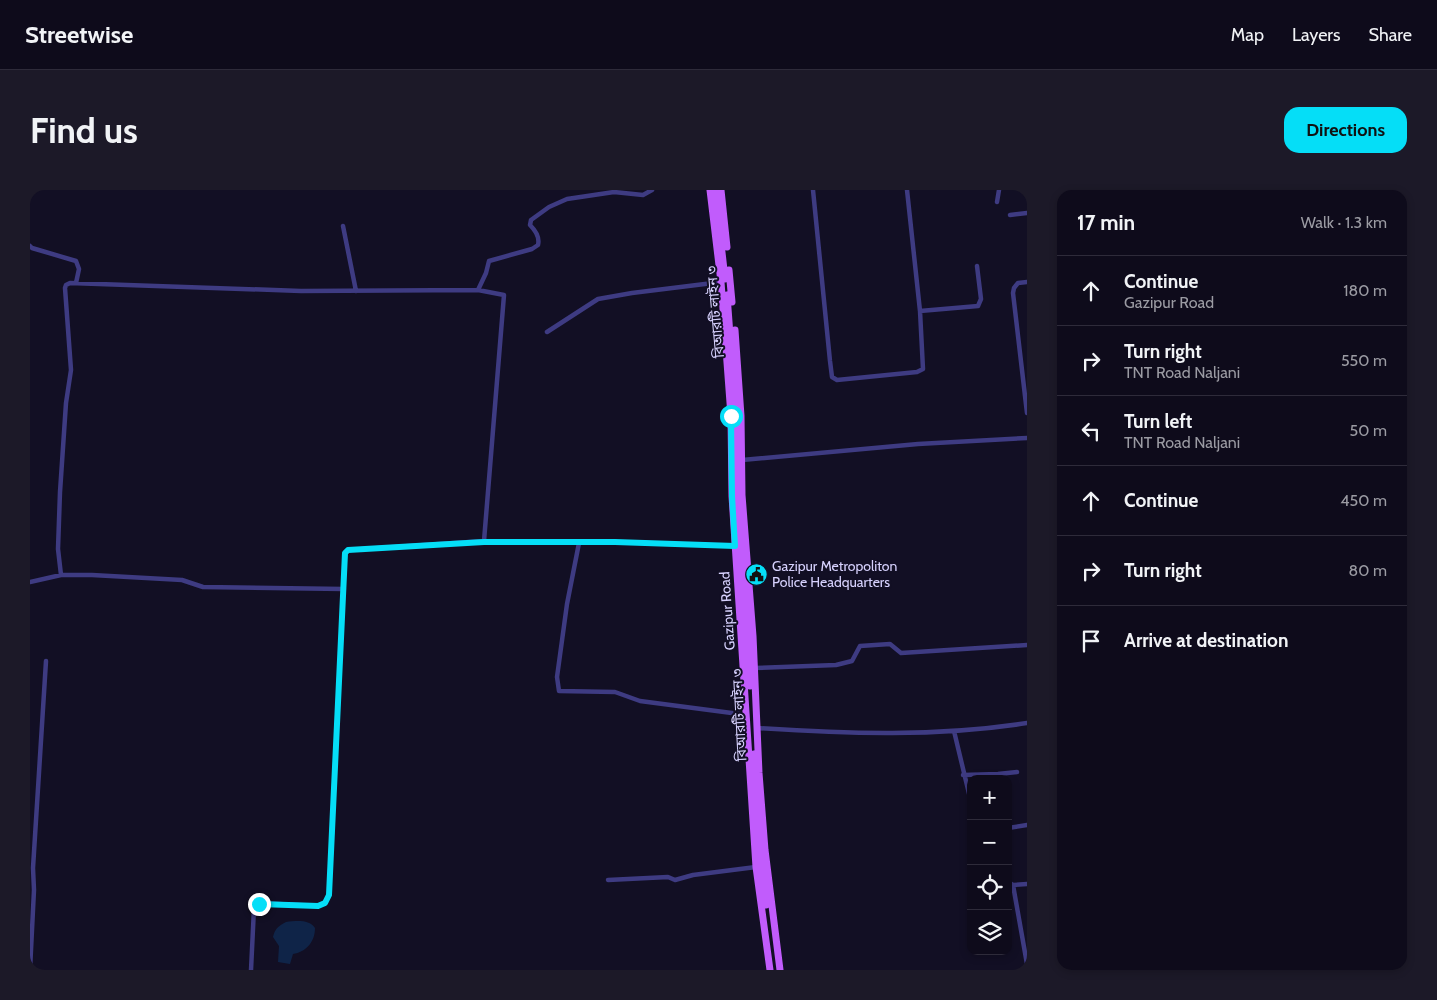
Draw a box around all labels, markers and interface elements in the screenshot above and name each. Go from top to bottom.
text: Streetwise [25,20,133,49]
text: Map [1231,24,1264,46]
text: Layers [1292,24,1341,46]
text: Share [1369,24,1412,46]
button: Directions [1284,107,1407,153]
text: Find us [30,109,138,152]
text: 17 min [1077,210,1135,235]
text: Walk · 1.3 km [1301,213,1387,232]
street label: বিআরটি লাইন ৩ [702,265,728,360]
text: Continue [1124,270,1198,293]
icon: ahead [1077,277,1105,305]
text: 180 m [1343,281,1387,300]
text: Gazipur Road [1124,293,1214,312]
text: Turn right [1124,340,1202,363]
icon: right [1077,347,1105,375]
text: 550 m [1341,351,1387,370]
text: TNT Road Naljani [1124,363,1240,382]
route start [720,405,743,428]
text: Turn left [1124,410,1192,433]
icon: left [1077,417,1105,445]
text: 50 m [1350,421,1387,440]
text: TNT Road Naljani [1124,433,1240,452]
icon: ahead [1077,487,1105,515]
text: Continue [1124,489,1198,512]
text: 450 m [1340,491,1387,510]
place label: Gazipur Metropoliton Police Headquarters [772,557,898,591]
icon: right [1077,557,1105,585]
text: Turn right [1124,559,1202,582]
text: 80 m [1349,561,1387,580]
public building icon: Gazipur Metropoliton Police Headquarters [744,562,768,586]
street label: Gazipur Road [715,571,739,651]
icon: arrive [1077,627,1105,655]
text: Arrive at destination [1124,629,1288,652]
street label: বিআরটি লাইন ৩ [728,668,750,763]
map controls [967,775,1012,955]
button: + [967,775,1012,820]
button: − [967,820,1012,865]
button: locate [967,865,1012,910]
route end [248,893,271,916]
button: layers [967,910,1012,955]

